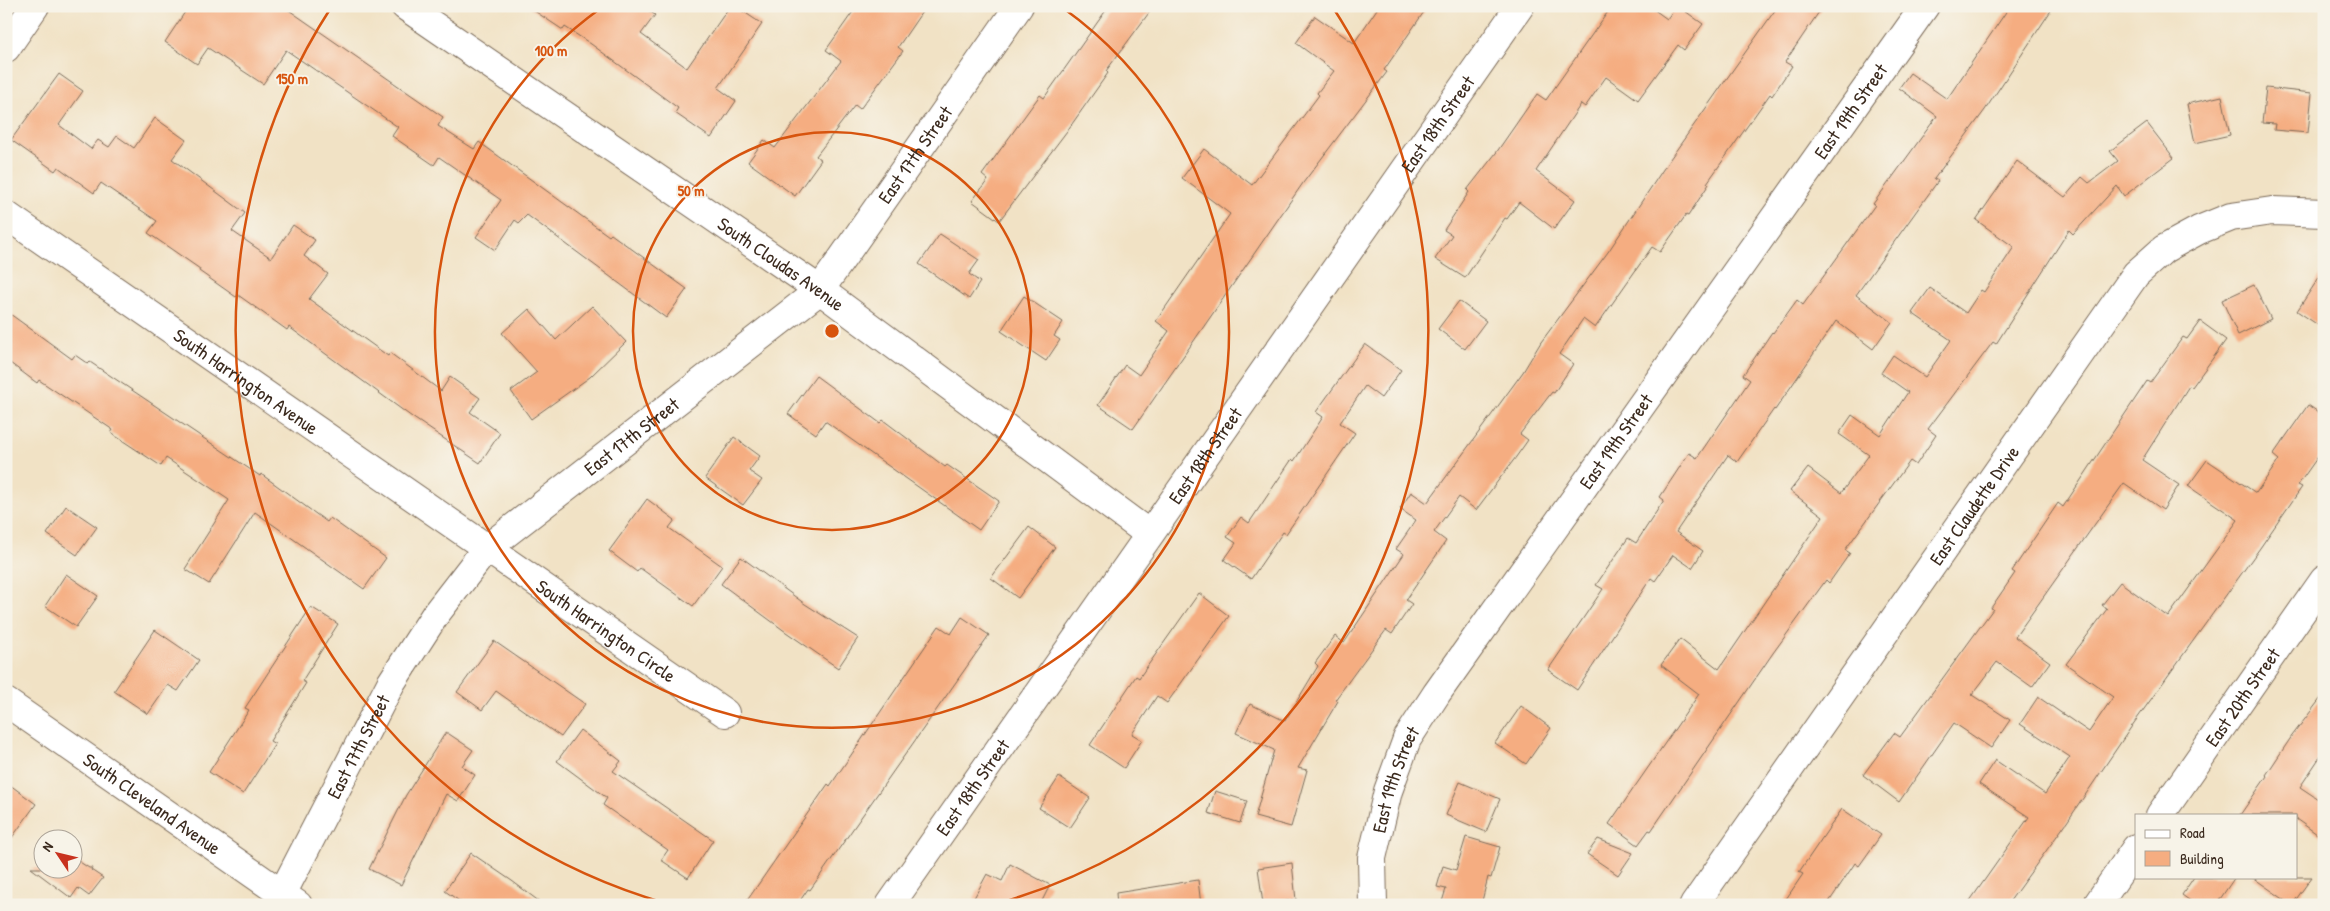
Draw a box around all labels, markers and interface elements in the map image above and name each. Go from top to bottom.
text: 100 m [535,40,567,61]
street label: East 19th Street [1808,58,1893,164]
text: 150 m [276,68,308,89]
street label: East 18th Street [1395,70,1481,177]
street label: East 17th Street [872,100,958,208]
text: 50 m [678,180,704,201]
street label: South Cloudas Avenue [713,211,850,317]
street label: South Harrington Avenue [168,322,324,441]
centre of rings [823,322,841,340]
street label: East 19th Street [1573,388,1659,494]
street label: East 17th Street [579,391,685,481]
street label: East 18th Street [1162,402,1248,509]
street label: East Claudette Drive [1923,440,2025,570]
street label: South Harrington Circle [531,573,681,688]
street label: East 20th Street [2199,642,2286,751]
street label: East 17th Street [321,690,396,803]
street label: East 19th Street [1365,720,1425,835]
street label: East 18th Street [930,733,1016,841]
street label: South Cleveland Avenue [78,747,227,861]
legend [2135,814,2298,878]
text: Road [2180,822,2205,843]
north arrow [32,828,82,878]
text: N [37,837,57,855]
text: Building [2180,848,2224,869]

